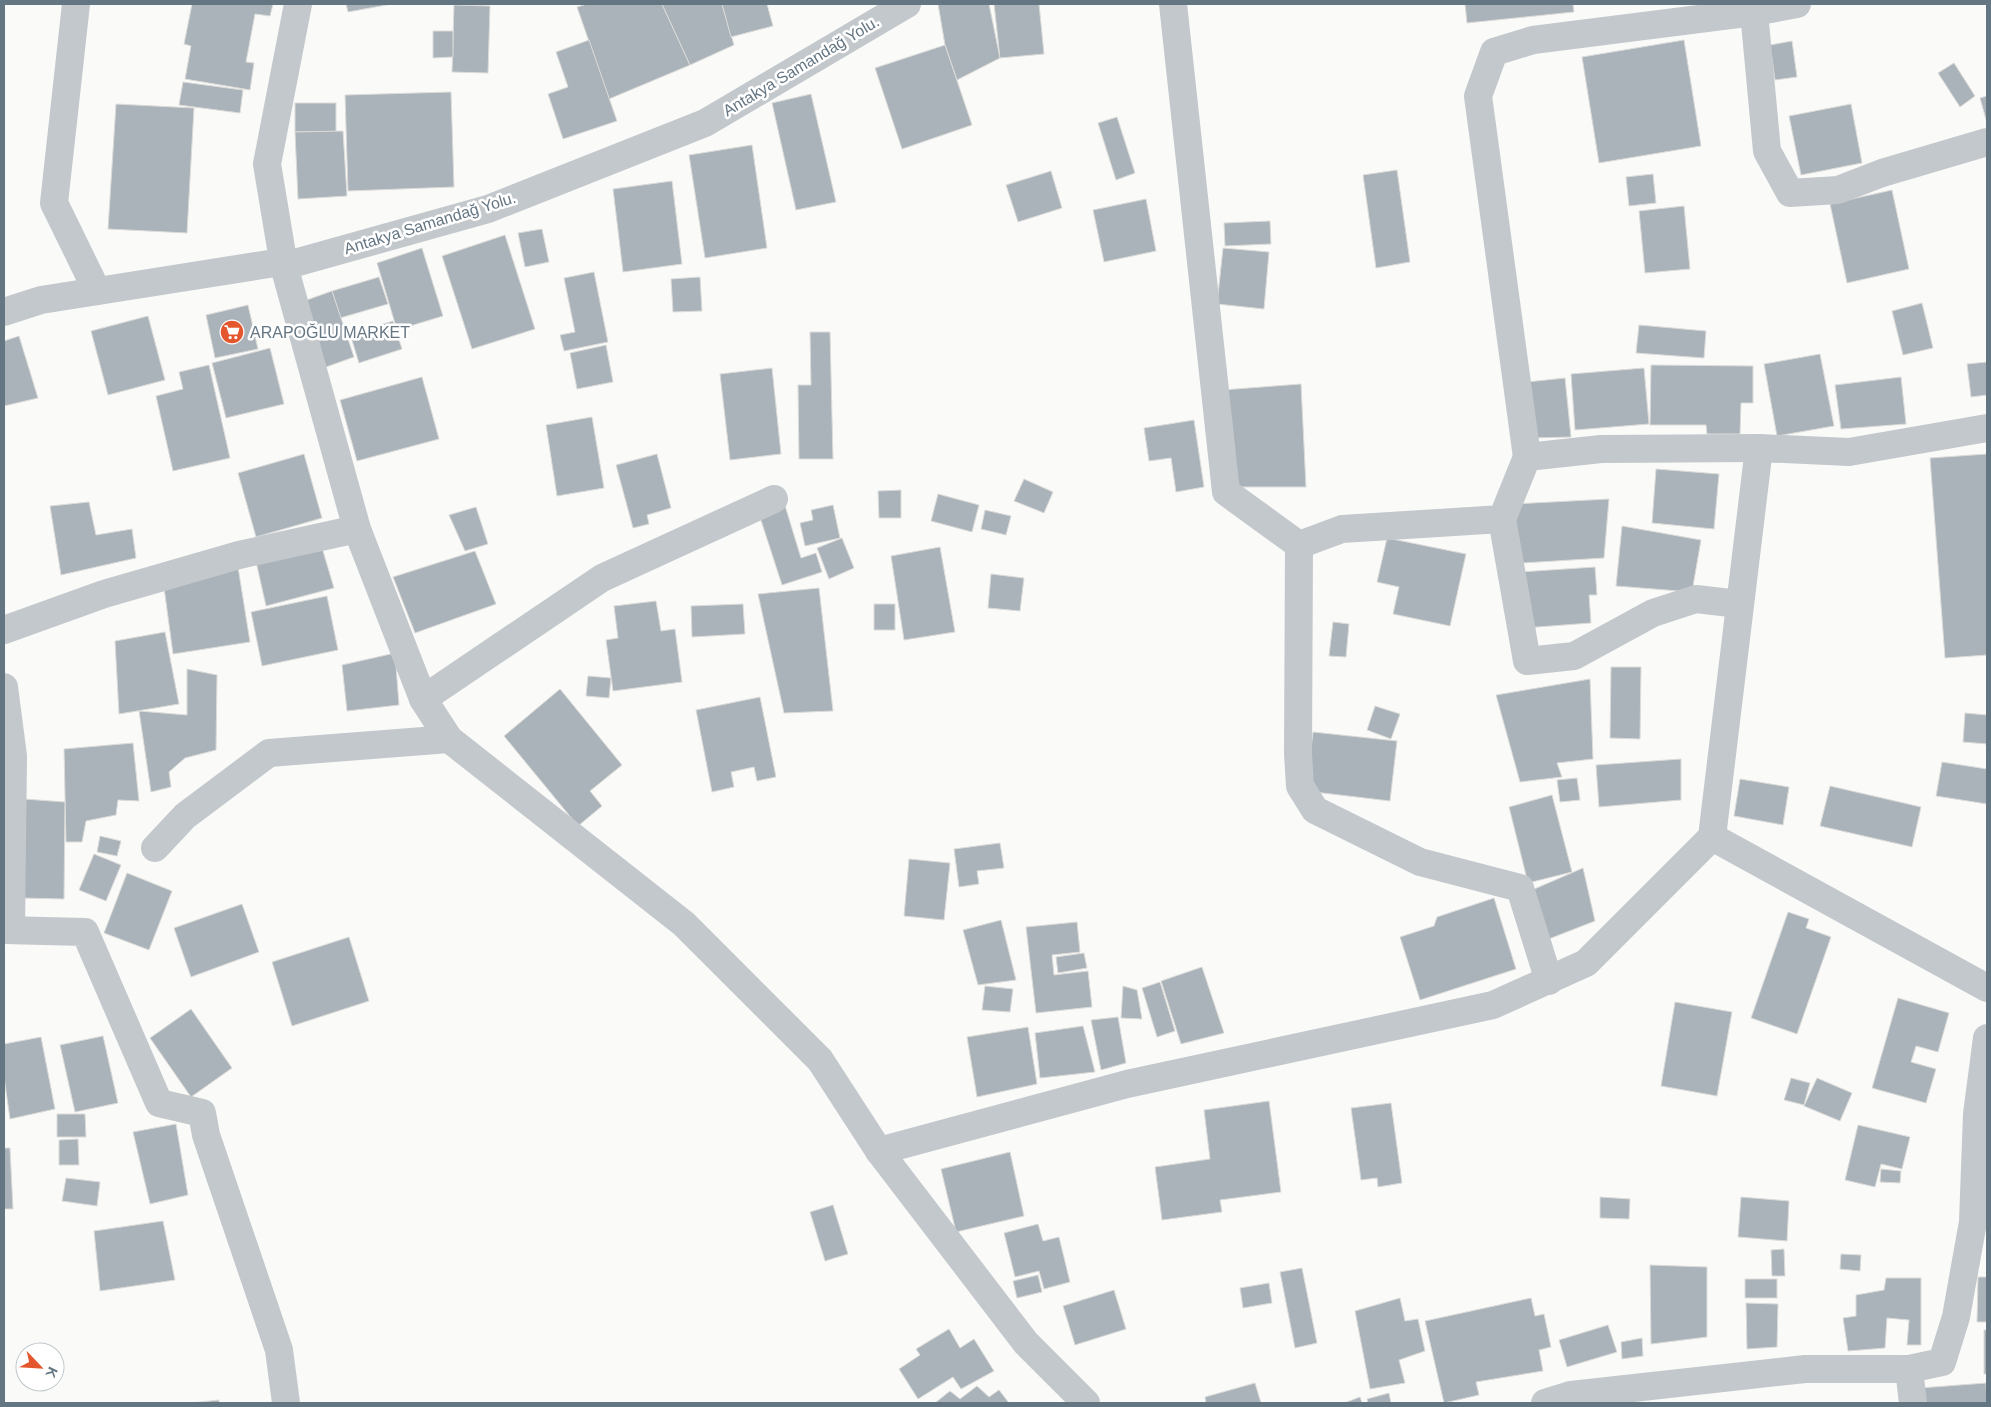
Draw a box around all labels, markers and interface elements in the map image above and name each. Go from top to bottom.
street label: Antakya Samandağ Yolu. [720,13,882,119]
street label: Antakya Samandağ Yolu. [342,189,518,257]
supermarket icon: ARAPOĞLU MARKET [219,319,245,345]
place label: ARAPOĞLU MARKET [250,323,410,341]
north arrow [15,1342,65,1392]
text: K [42,1365,61,1380]

